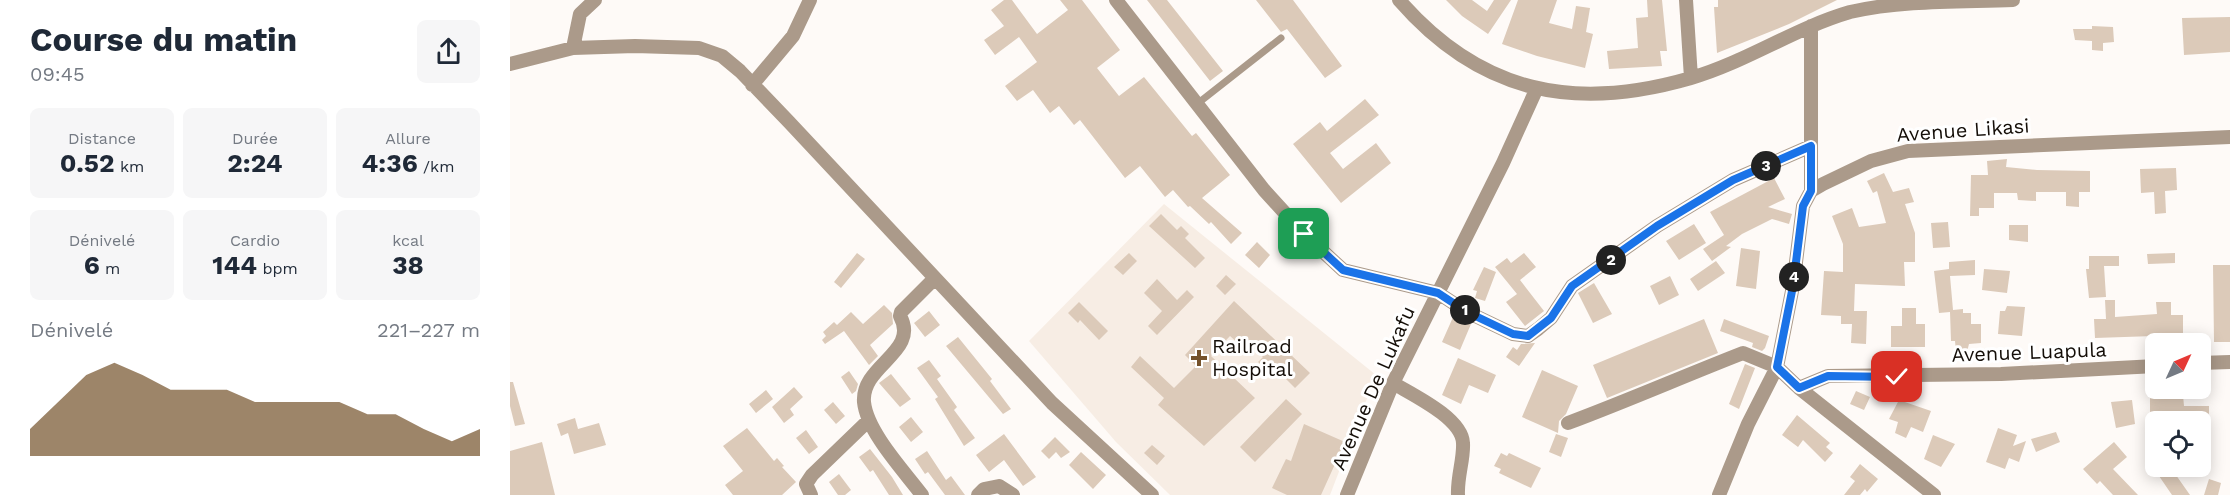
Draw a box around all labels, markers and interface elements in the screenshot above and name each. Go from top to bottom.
text: Course du matin [30,20,297,59]
button: share [417,20,480,83]
text: 09:45 [30,62,85,86]
street label: Avenue Likasi [1896,113,2030,147]
text: Distance [68,129,136,148]
text: Durée [232,129,278,148]
text: Allure [385,129,431,148]
text: 0.52 [60,148,114,178]
text: 2:24 [227,148,283,178]
text: 4:36 [362,148,418,178]
pin: 3 [1751,151,1781,181]
text: 3 [1761,156,1771,175]
text: km [114,157,144,176]
text: /km [418,157,454,176]
pin [1278,208,1329,259]
icon: arrive [1287,217,1320,250]
text: Dénivelé [69,231,135,250]
text: Cardio [230,231,280,250]
text: kcal [392,231,424,250]
pin: 2 [1596,245,1626,275]
text: 6 [84,250,100,280]
text: 144 [212,250,257,280]
text: 38 [392,250,424,280]
text: 2 [1606,250,1616,269]
text: m [100,259,120,278]
text: bpm [257,259,298,278]
pin: 4 [1779,262,1809,292]
text: 4 [1789,267,1799,286]
pin: 1 [1450,295,1480,325]
text: 1 [1462,300,1468,319]
street label: Avenue De Lukafu [1326,302,1420,474]
text: Dénivelé [30,318,113,342]
text: 221–227 m [377,318,480,342]
north arrow [2145,333,2211,399]
map controls [2145,333,2211,477]
place label: Railroad Hospital [1212,334,1293,381]
street label: Avenue Luapula [1951,337,2107,367]
marker: Railroad Hospital [1190,349,1208,367]
pin [1871,351,1922,402]
icon: check [1880,360,1913,393]
button: locate [2145,411,2211,477]

